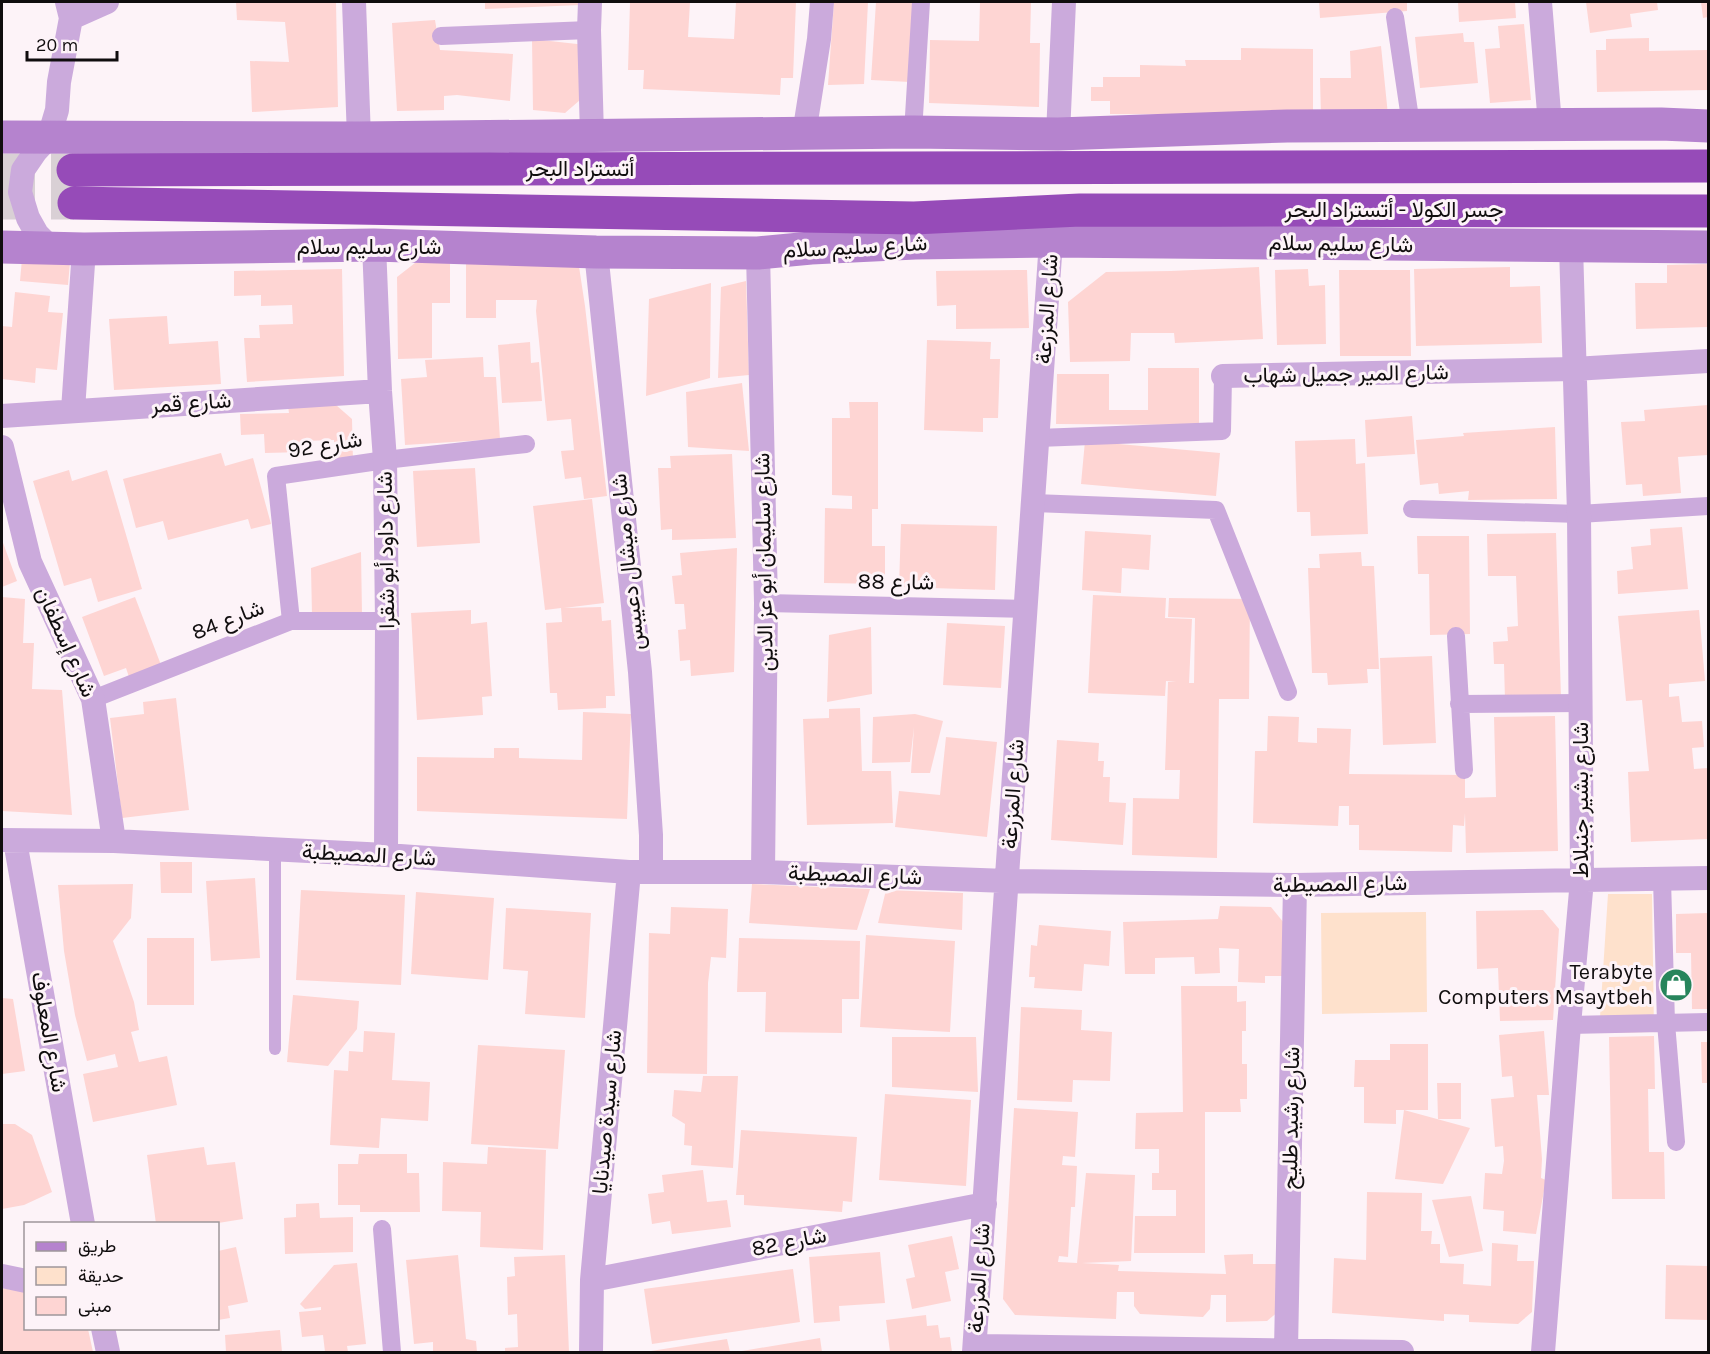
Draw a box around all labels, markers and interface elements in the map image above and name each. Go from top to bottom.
scale bar [27,24,117,62]
text: 20 m [36,34,78,56]
street label: أتستراد البحر [525,156,634,182]
street label: جسر الكولا - أتستراد البحر [1284,197,1503,223]
street label: شارع سليم سلام [782,230,928,265]
street label: شارع سليم سلام [1268,230,1414,259]
street label: شارع سليم سلام [297,234,441,261]
street label: شارع المزرعة [1030,253,1065,365]
street label: شارع المير جميل شهاب [1243,359,1449,390]
street label: شارع قمر [149,387,232,420]
street label: شارع 92 [286,426,364,465]
street label: شارع سليمان أبو عز الدين [749,452,780,672]
street label: شارع داود أبو شقرا [372,471,401,629]
street label: شارع ميشال دعيبس [606,472,651,652]
street label: شارع 88 [857,568,934,597]
street label: شارع إسطفان [29,583,102,702]
street label: شارع 84 [188,594,268,647]
street label: شارع بشير جنبلاط [1568,722,1595,878]
street label: شارع المزرعة [996,738,1031,850]
street label: شارع المصيطبة [301,839,437,872]
street label: شارع المصيطبة [787,860,923,891]
street label: شارع المصيطبة [1273,870,1407,899]
place label: Terabyte Computers Msaytbeh [1438,959,1653,1010]
shop icon: Terabyte Computers Msaytbeh [1658,967,1694,1003]
street label: شارع المعلوف [25,970,72,1094]
street label: شارع سيدة صيدنايا [587,1029,628,1195]
street label: شارع رشيد طليح [1277,1046,1306,1190]
legend [24,1222,219,1330]
street label: شارع 82 [749,1222,829,1263]
street label: شارع المزرعة [962,1222,997,1334]
text: طريق [78,1235,116,1257]
text: حديقة [78,1265,124,1287]
text: مبنى [78,1295,112,1317]

